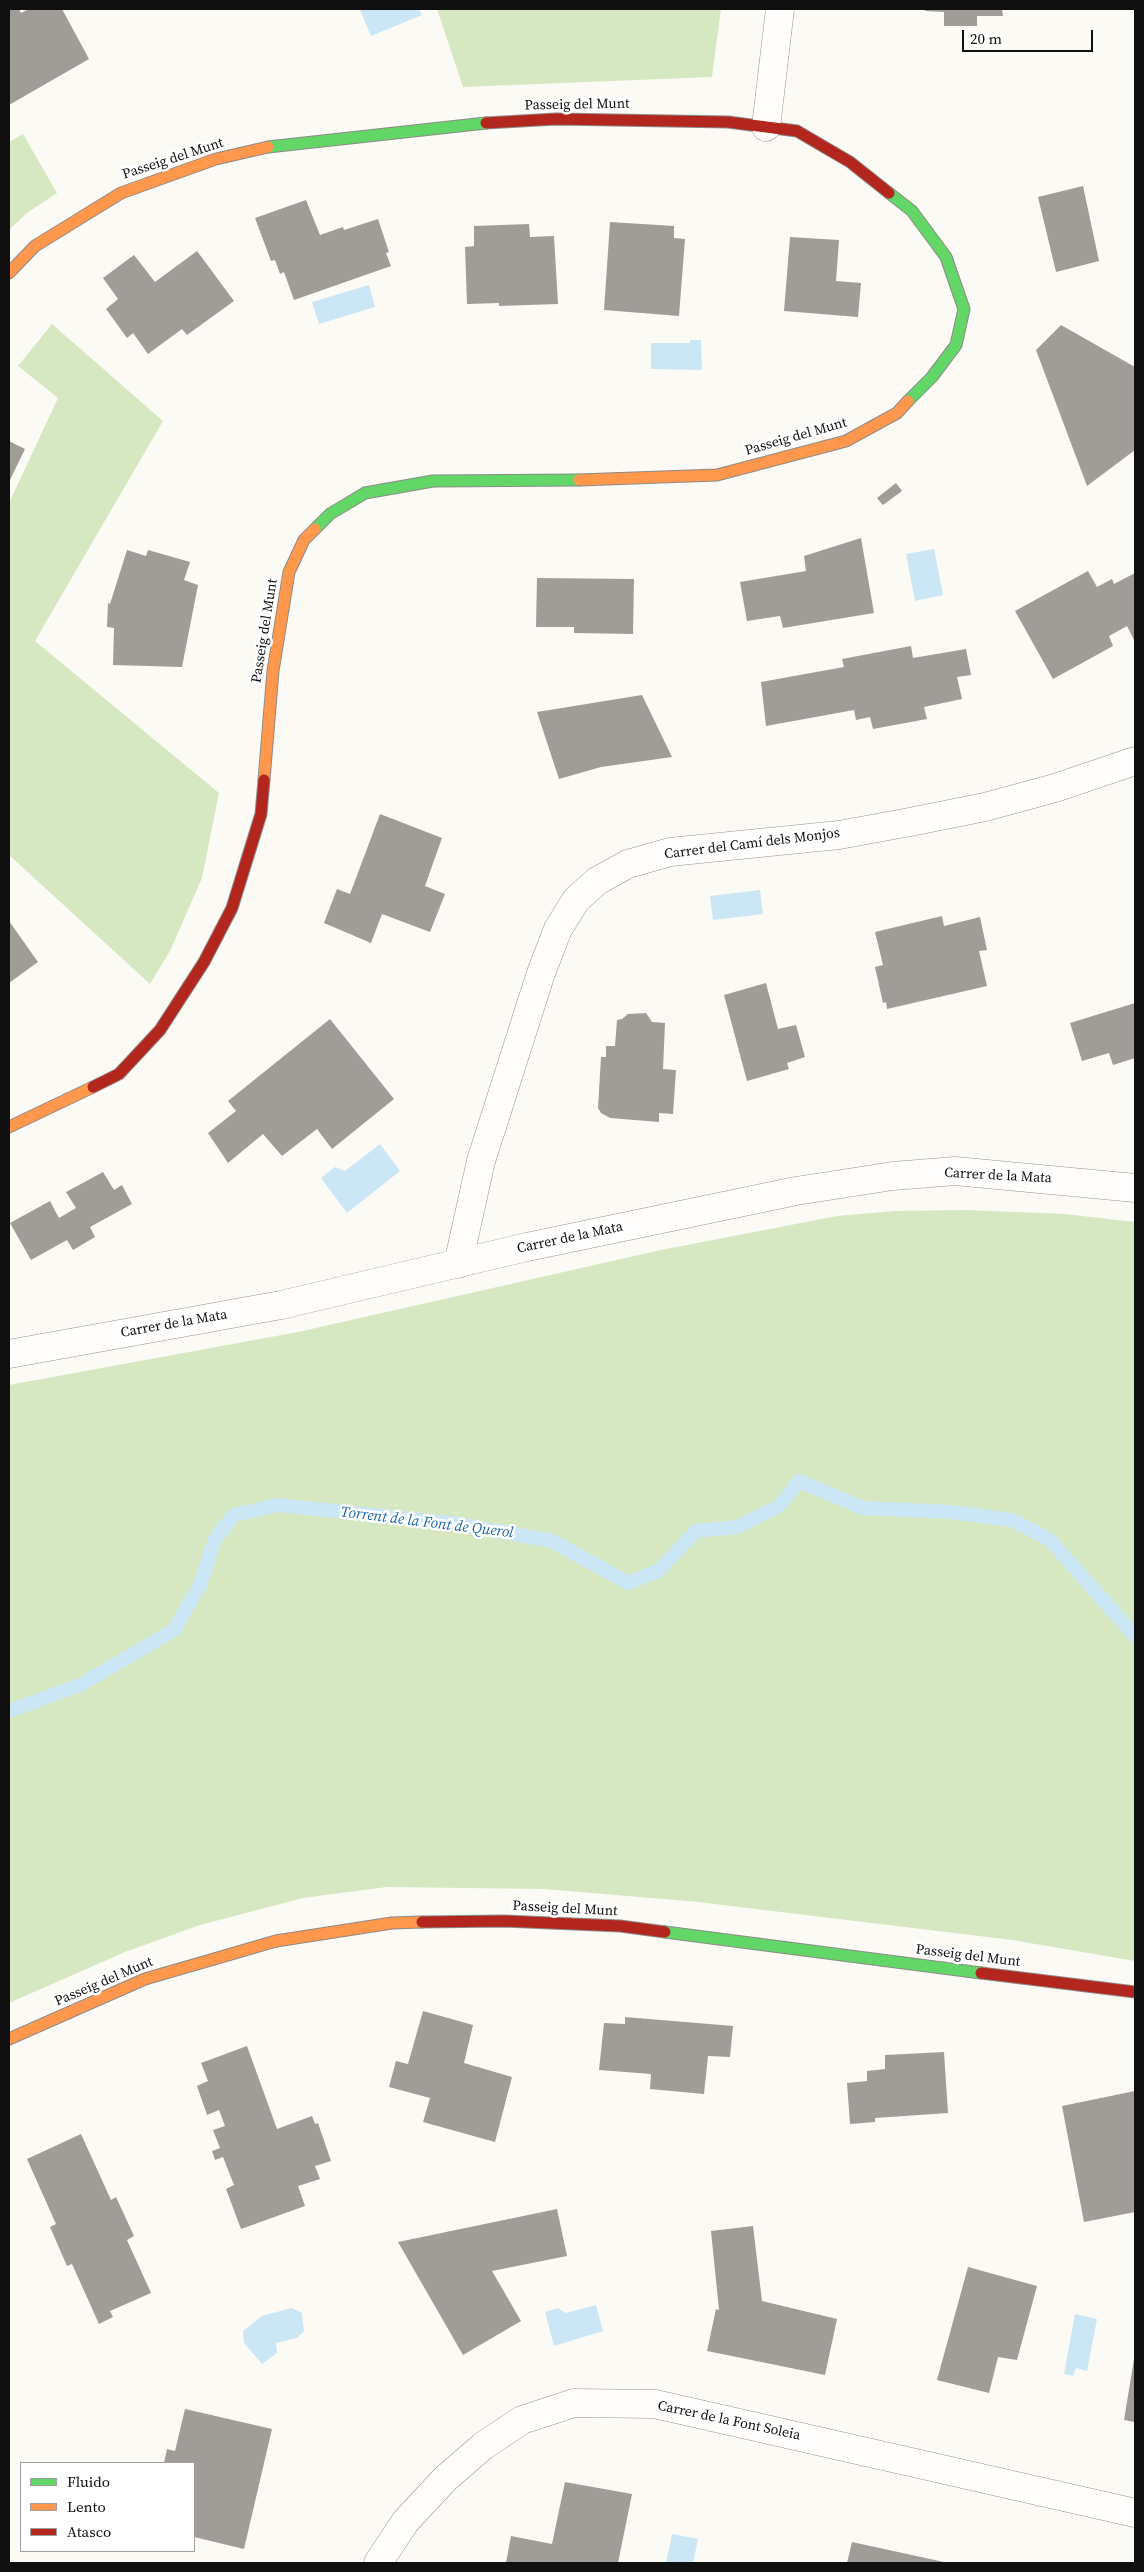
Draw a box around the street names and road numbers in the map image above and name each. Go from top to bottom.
street label: Passeig del Munt [524,96,630,114]
street label: Passeig del Munt [120,135,226,183]
street label: Passeig del Munt [743,414,849,460]
street label: Passeig del Munt [248,578,282,684]
street label: Carrer del Camí dels Monjos [663,825,841,863]
street label: Carrer de la Mata [944,1165,1052,1187]
street label: Carrer de la Mata [516,1219,624,1257]
street label: Carrer de la Mata [119,1306,229,1342]
street label: Passeig del Munt [512,1898,618,1920]
street label: Passeig del Munt [915,1941,1021,1971]
street label: Passeig del Munt [52,1954,156,2010]
street label: Carrer de la Font Soleia [656,2398,802,2444]

